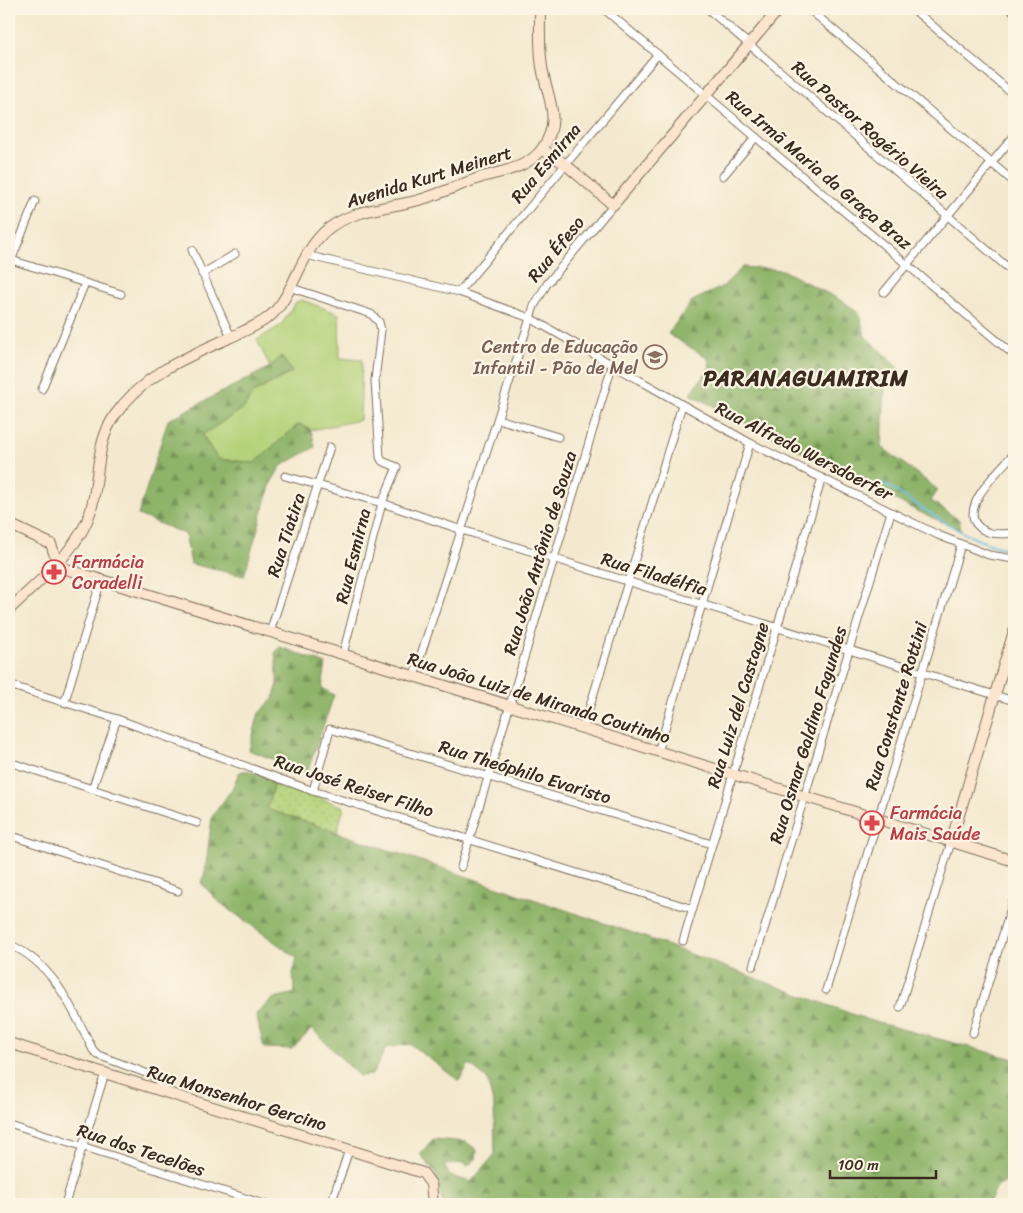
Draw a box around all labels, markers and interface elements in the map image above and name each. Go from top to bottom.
street label: Rua Pastor Rogério Vieira [784,52,957,208]
street label: Rua Irmã Maria da Graça Braz [718,82,920,258]
street label: Rua Esmirna [502,115,590,211]
street label: Avenida Kurt Meinert [341,137,516,218]
street label: Rua Éfeso [519,208,593,290]
place label: Centro de Educação Infantil - Pão de Mel [472,331,639,384]
school or university icon: Centro de Educação Infantil - Pão de Mel [642,344,668,370]
district label: PARANAGUAMIRIM [703,359,909,398]
street label: Rua Alfredo Wersdoerfer [710,392,900,510]
street label: Rua João Antônio de Souza [494,447,586,659]
street label: Rua Tiatira [257,489,315,581]
street label: Rua Esmirna [326,505,380,607]
street label: Rua Filadélfia [597,543,712,606]
place label: Farmácia Coradelli [72,546,144,599]
pharmacy icon: Farmácia Coradelli [41,559,67,585]
street label: Rua Constante Rottini [855,617,937,794]
street label: Rua Luiz del Castagne [697,618,779,792]
street label: Rua Osmar Galdino Fagundes [760,622,857,848]
street label: Rua João Luiz de Miranda Coutinho [404,643,674,753]
street label: Rua Theóphilo Evaristo [435,731,615,813]
street label: Rua José Reiser Filho [270,745,438,827]
place label: Farmácia Mais Saúde [890,797,980,850]
pharmacy icon: Farmácia Mais Saúde [859,810,885,836]
street label: Rua Monsenhor Gercino [143,1055,331,1141]
street label: Rua dos Tecelões [73,1114,210,1186]
scale bar [830,1148,937,1180]
text: 100 m [838,1152,879,1178]

